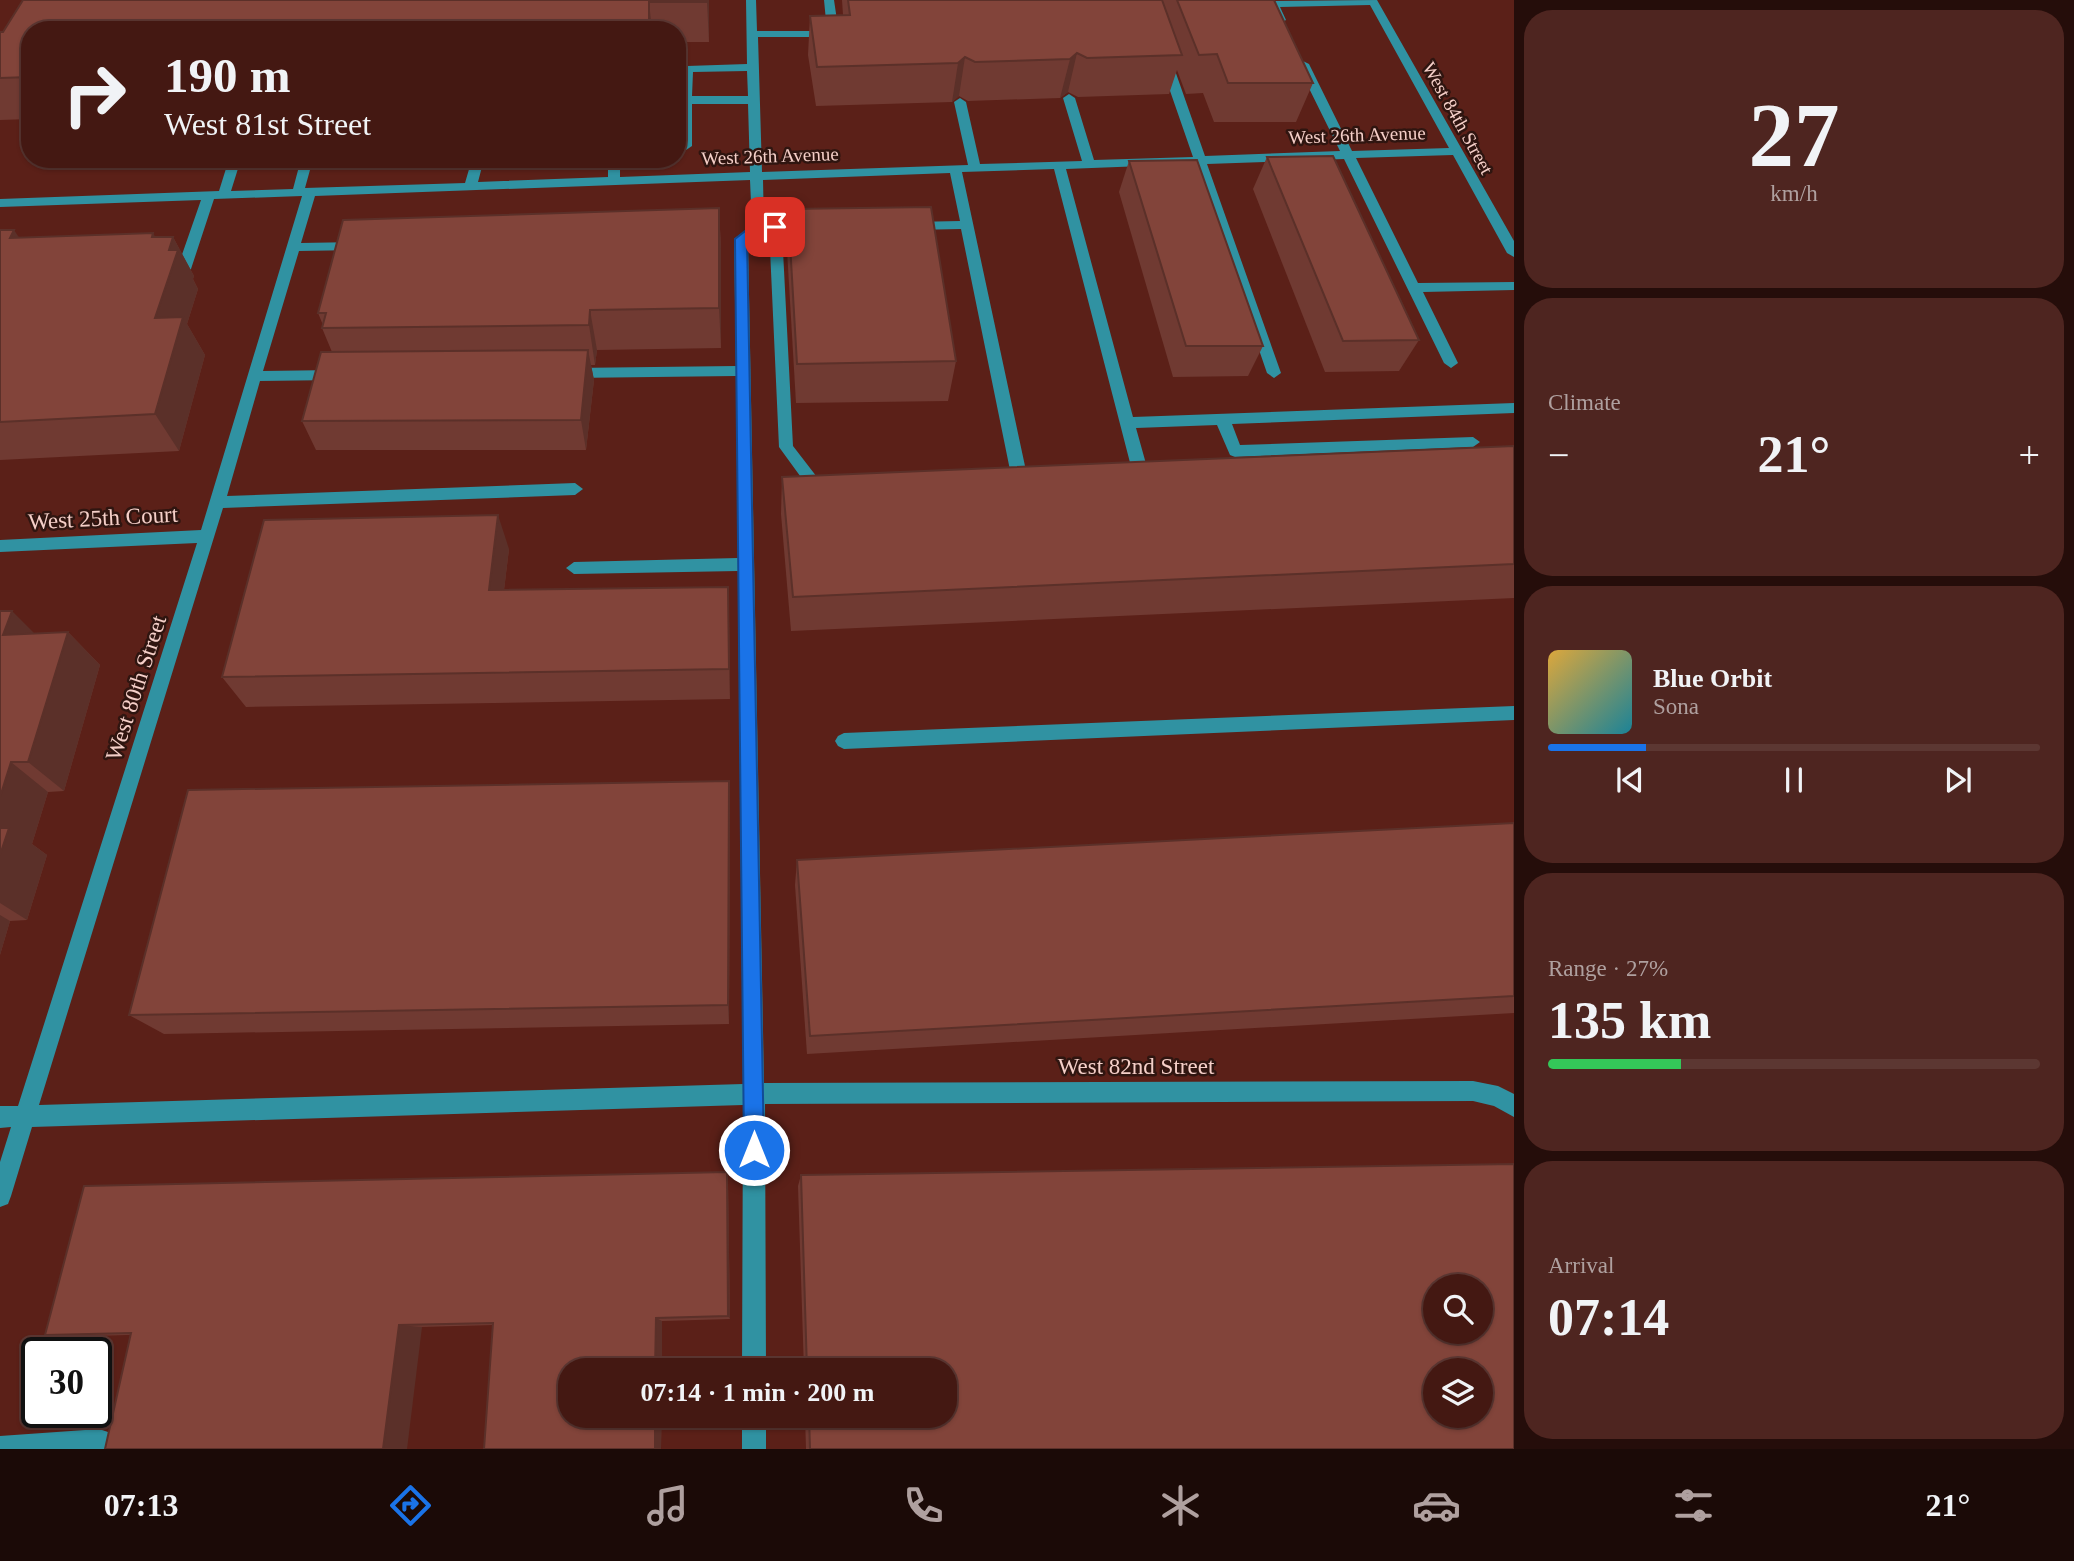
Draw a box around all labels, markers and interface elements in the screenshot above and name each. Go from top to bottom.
text: 190 m [164,48,291,103]
icon: right [49,49,140,140]
street label: West 84th Street [1418,58,1498,178]
text: 27 [1749,85,1840,186]
text: West 81st Street [164,106,371,142]
street label: West 26th Avenue [1288,122,1426,148]
street label: West 26th Avenue [701,143,839,169]
text: km/h [1770,181,1818,206]
pin [745,197,805,257]
icon: arrive [756,208,794,246]
text: Climate [1548,390,1621,415]
text: 21° [1758,426,1830,483]
text: − [1548,434,1569,476]
text: + [2019,434,2040,476]
street label: West 25th Court [27,502,179,534]
street label: West 80th Street [101,612,171,764]
text: Blue Orbit [1653,664,1772,693]
text: Sona [1653,694,1699,719]
icon: previous [1611,761,1649,799]
icon: pause [1775,761,1813,799]
icon: next [1939,761,1977,799]
text: Range · 27% [1548,956,1668,981]
text: 135 km [1548,992,1711,1049]
street label: West 82nd Street [1058,1054,1215,1079]
position arrow [717,1113,791,1187]
text: Arrival [1548,1253,1614,1278]
map controls [1423,1274,1493,1428]
button: search [1423,1274,1493,1344]
text: 07:14 [1548,1289,1669,1346]
speed limit sign: 30 [21,1337,112,1428]
button: layers [1423,1358,1493,1428]
text: 07:14 · 1 min · 200 m [641,1378,875,1407]
icon: directions [386,1481,435,1530]
icon: music [643,1481,692,1530]
icon: phone [899,1481,948,1530]
icon: climate [1156,1481,1205,1530]
icon: car [1412,1481,1461,1530]
icon: filters [1669,1481,1718,1530]
text: 07:13 [104,1487,178,1523]
text: 21° [1925,1487,1970,1523]

